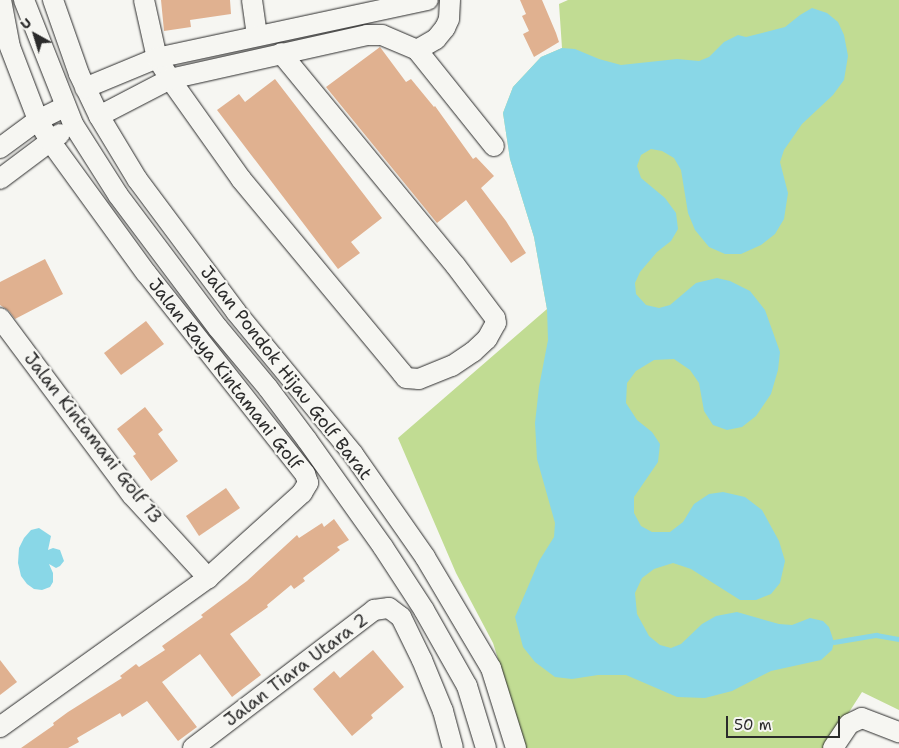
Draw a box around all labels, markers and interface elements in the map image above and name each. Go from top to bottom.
north arrow [10,10,60,60]
text: U [16,13,35,33]
street label: Jalan Pondok Hijau Golf Barat [196,262,376,484]
street label: Jalan Raya Kintamani Golf [144,274,306,474]
street label: Jalan Kintamani Golf 13 [19,348,167,528]
street label: Jalan Tiara Utara 2 [220,609,372,731]
scale bar [729,706,843,738]
text: 50 m [734,715,772,735]

